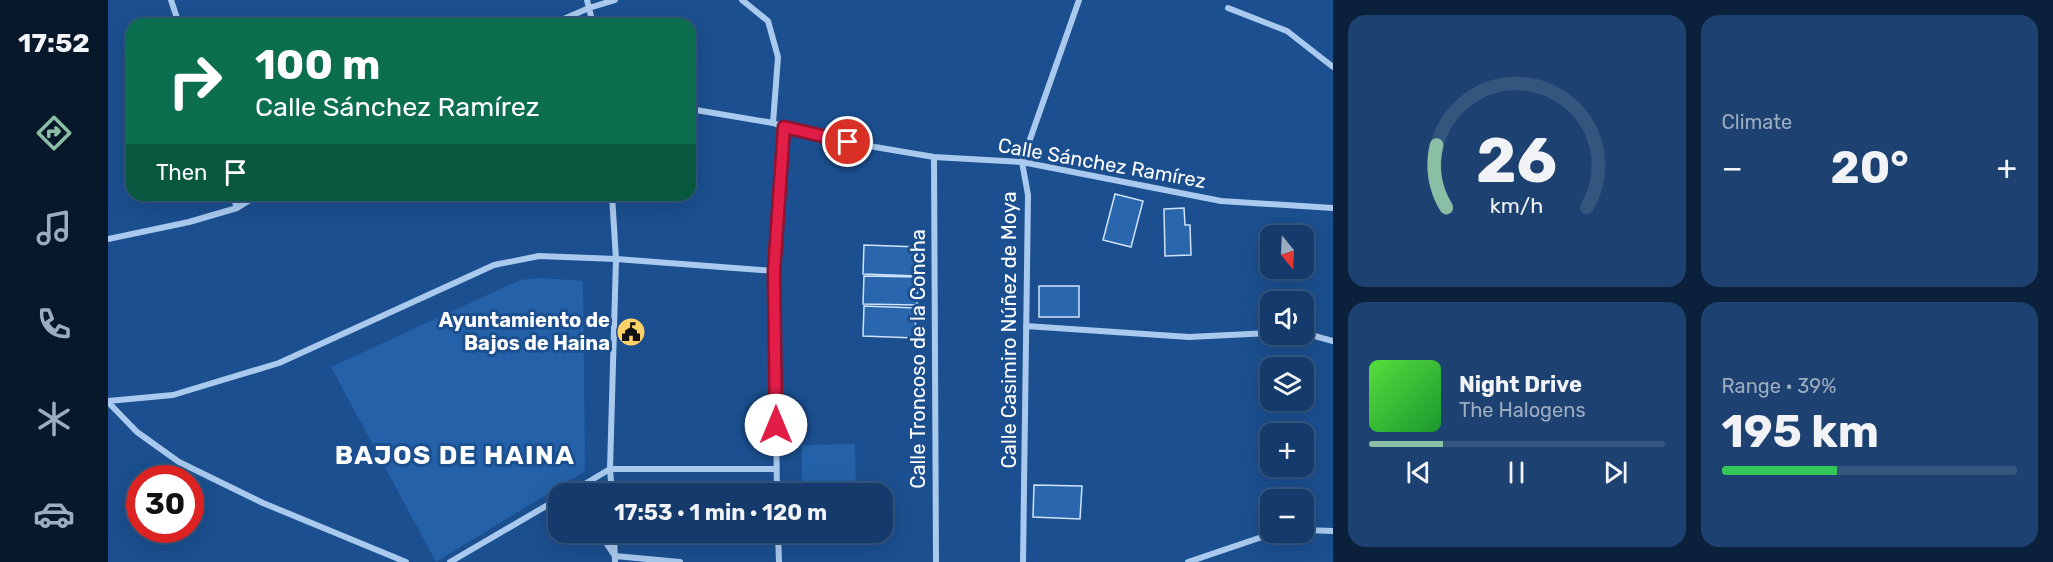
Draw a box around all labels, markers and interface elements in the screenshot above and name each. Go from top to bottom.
text: 17:52 [18,27,90,59]
text: 100 m [255,40,380,90]
icon: right [156,42,234,120]
text: Calle Sánchez Ramírez [255,91,540,123]
text: Climate [1722,110,1792,134]
icon: directions [33,112,75,154]
pin [822,116,873,167]
text: 26 [1476,124,1557,198]
icon: arrive [831,125,864,158]
street label: Calle Sánchez Ramírez [996,133,1208,193]
text: 20° [1831,141,1909,194]
text: − [1722,148,1743,187]
text: + [1996,148,2017,187]
icon: arrive [219,156,252,189]
text: Then [156,159,207,186]
street label: Calle Casimiro Núñez de Moya [997,192,1021,468]
text: km/h [1490,193,1544,218]
icon: music [33,207,75,249]
north arrow [1260,225,1314,279]
map controls [1260,225,1314,543]
street label: Calle Troncoso de la Concha [906,229,930,489]
button: sound [1260,291,1314,345]
icon: phone [33,303,75,345]
place label: Ayuntamiento de Bajos de Haina [439,308,610,355]
public building icon: Ayuntamiento de Bajos de Haina [615,316,647,348]
button: layers [1260,357,1314,411]
text: Night Drive [1459,371,1582,398]
text: Range · 39% [1722,374,1836,398]
position arrow [744,393,808,457]
icon: climate [33,398,75,440]
text: The Halogens [1459,398,1586,422]
text: 195 km [1722,405,1879,458]
button: + [1260,423,1314,477]
district label: BAJOS DE HAINA [335,440,575,471]
icon: previous [1402,456,1435,489]
icon: pause [1500,456,1533,489]
icon: next [1599,456,1632,489]
speed limit sign: 30 [126,465,204,543]
button: − [1260,489,1314,543]
icon: car [33,493,75,535]
text: 17:53 · 1 min · 120 m [614,499,827,526]

